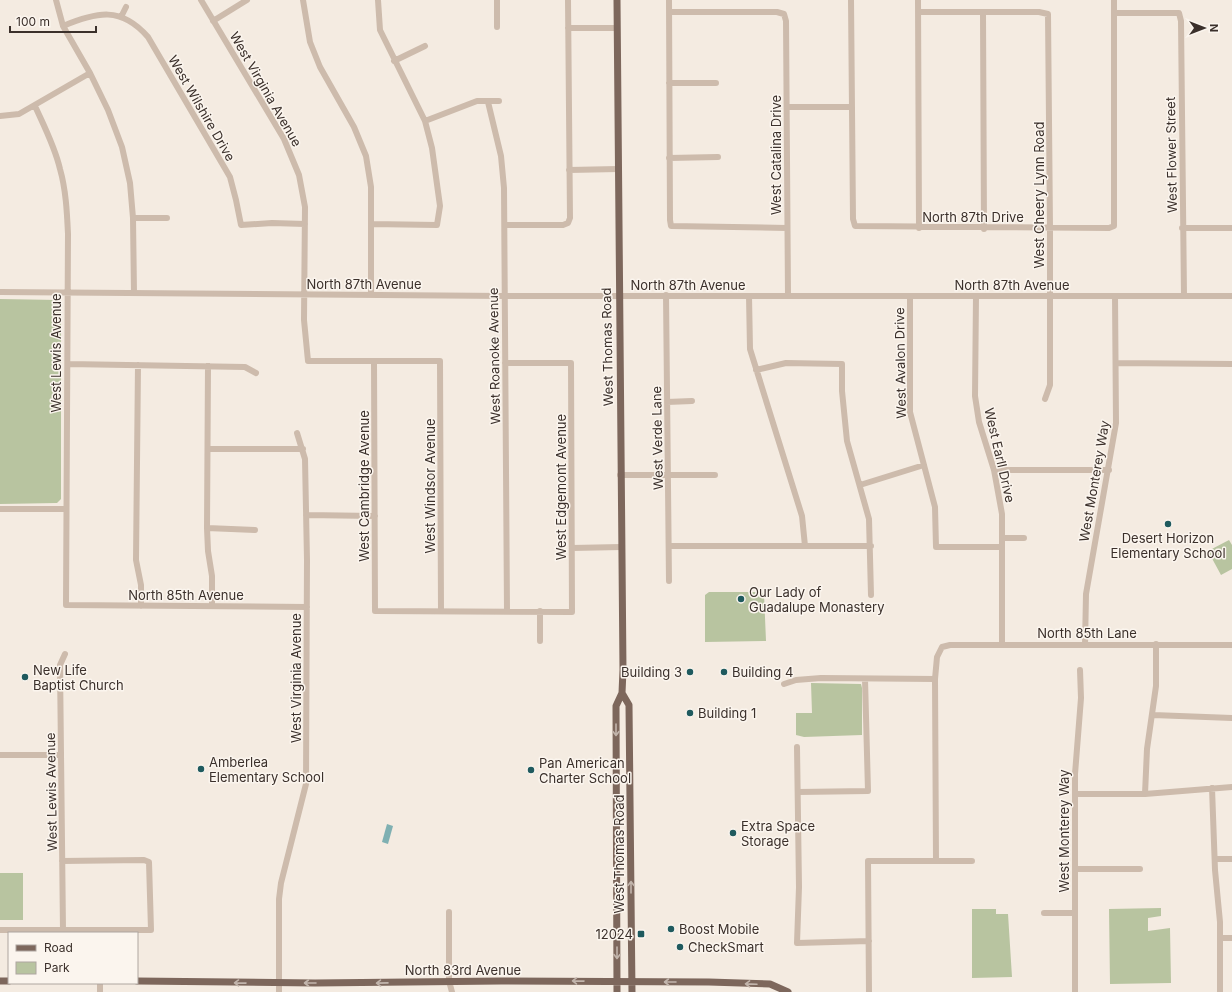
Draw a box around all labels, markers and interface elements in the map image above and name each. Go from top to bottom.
scale bar [10,8,96,34]
north arrow [1184,8,1224,48]
text: 100 m [16,14,50,29]
text: N [1207,24,1221,32]
street label: West Virginia Avenue [227,29,305,149]
street label: West Wilshire Drive [165,52,239,164]
street label: West Catalina Drive [768,95,784,215]
street label: West Flower Street [1162,97,1180,213]
street label: West Cheery Lynn Road [1031,121,1047,269]
street label: North 87th Drive [922,209,1024,225]
street label: North 87th Avenue [307,276,421,292]
street label: North 87th Avenue [631,277,745,293]
street label: North 87th Avenue [955,277,1069,293]
street label: West Roanoke Avenue [485,287,503,425]
street label: West Thomas Road [598,287,616,407]
street label: West Lewis Avenue [48,293,64,413]
street label: West Avalon Drive [891,307,909,419]
street label: West Verde Lane [648,386,666,490]
street label: West Earll Drive [981,406,1019,504]
street label: West Cambridge Avenue [356,410,372,562]
street label: West Edgemont Avenue [553,414,569,560]
street label: West Windsor Avenue [422,419,438,553]
street label: West Monterey Way [1075,419,1113,543]
marker: Desert Horizon Elementary School [1163,519,1173,529]
place label: Desert Horizon Elementary School [1110,530,1226,561]
place label: Our Lady of Guadalupe Monastery [749,584,884,615]
street label: North 85th Avenue [128,587,244,603]
marker: Our Lady of Guadalupe Monastery [736,594,746,604]
street label: West Virginia Avenue [288,613,304,743]
street label: North 85th Lane [1037,625,1137,641]
place label: New Life Baptist Church [33,662,124,693]
place label: Building 3 [621,664,682,680]
place label: Building 4 [732,664,793,680]
marker: Building 3 [685,667,695,677]
marker: Building 4 [719,667,729,677]
marker: New Life Baptist Church [20,672,30,682]
place label: Building 1 [698,705,756,721]
marker: Building 1 [685,708,695,718]
one-way arrow [612,723,620,736]
street label: West Lewis Avenue [42,732,60,852]
place label: Amberlea Elementary School [209,754,324,785]
place label: Pan American Charter School [539,755,631,786]
marker: Amberlea Elementary School [196,764,206,774]
marker: Pan American Charter School [526,765,536,775]
street label: West Monterey Way [1056,770,1072,892]
street label: West Thomas Road [611,795,627,913]
place label: Extra Space Storage [741,818,815,849]
marker: Extra Space Storage [728,828,738,838]
one-way arrow [627,881,635,894]
place label: Boost Mobile [679,921,759,937]
marker: Boost Mobile [666,924,676,934]
place label: 12024 [595,926,633,942]
marker: 12024 [636,929,646,939]
legend [8,932,138,984]
place label: CheckSmart [688,939,764,955]
text: Road [44,940,73,955]
marker: CheckSmart [675,942,685,952]
one-way arrow [613,946,621,959]
text: Park [44,960,70,975]
street label: North 83rd Avenue [405,962,521,978]
one-way arrow [572,978,585,985]
one-way arrow [664,978,677,986]
one-way arrow [234,979,247,987]
one-way arrow [304,979,317,987]
one-way arrow [376,979,389,986]
one-way arrow [745,980,758,987]

